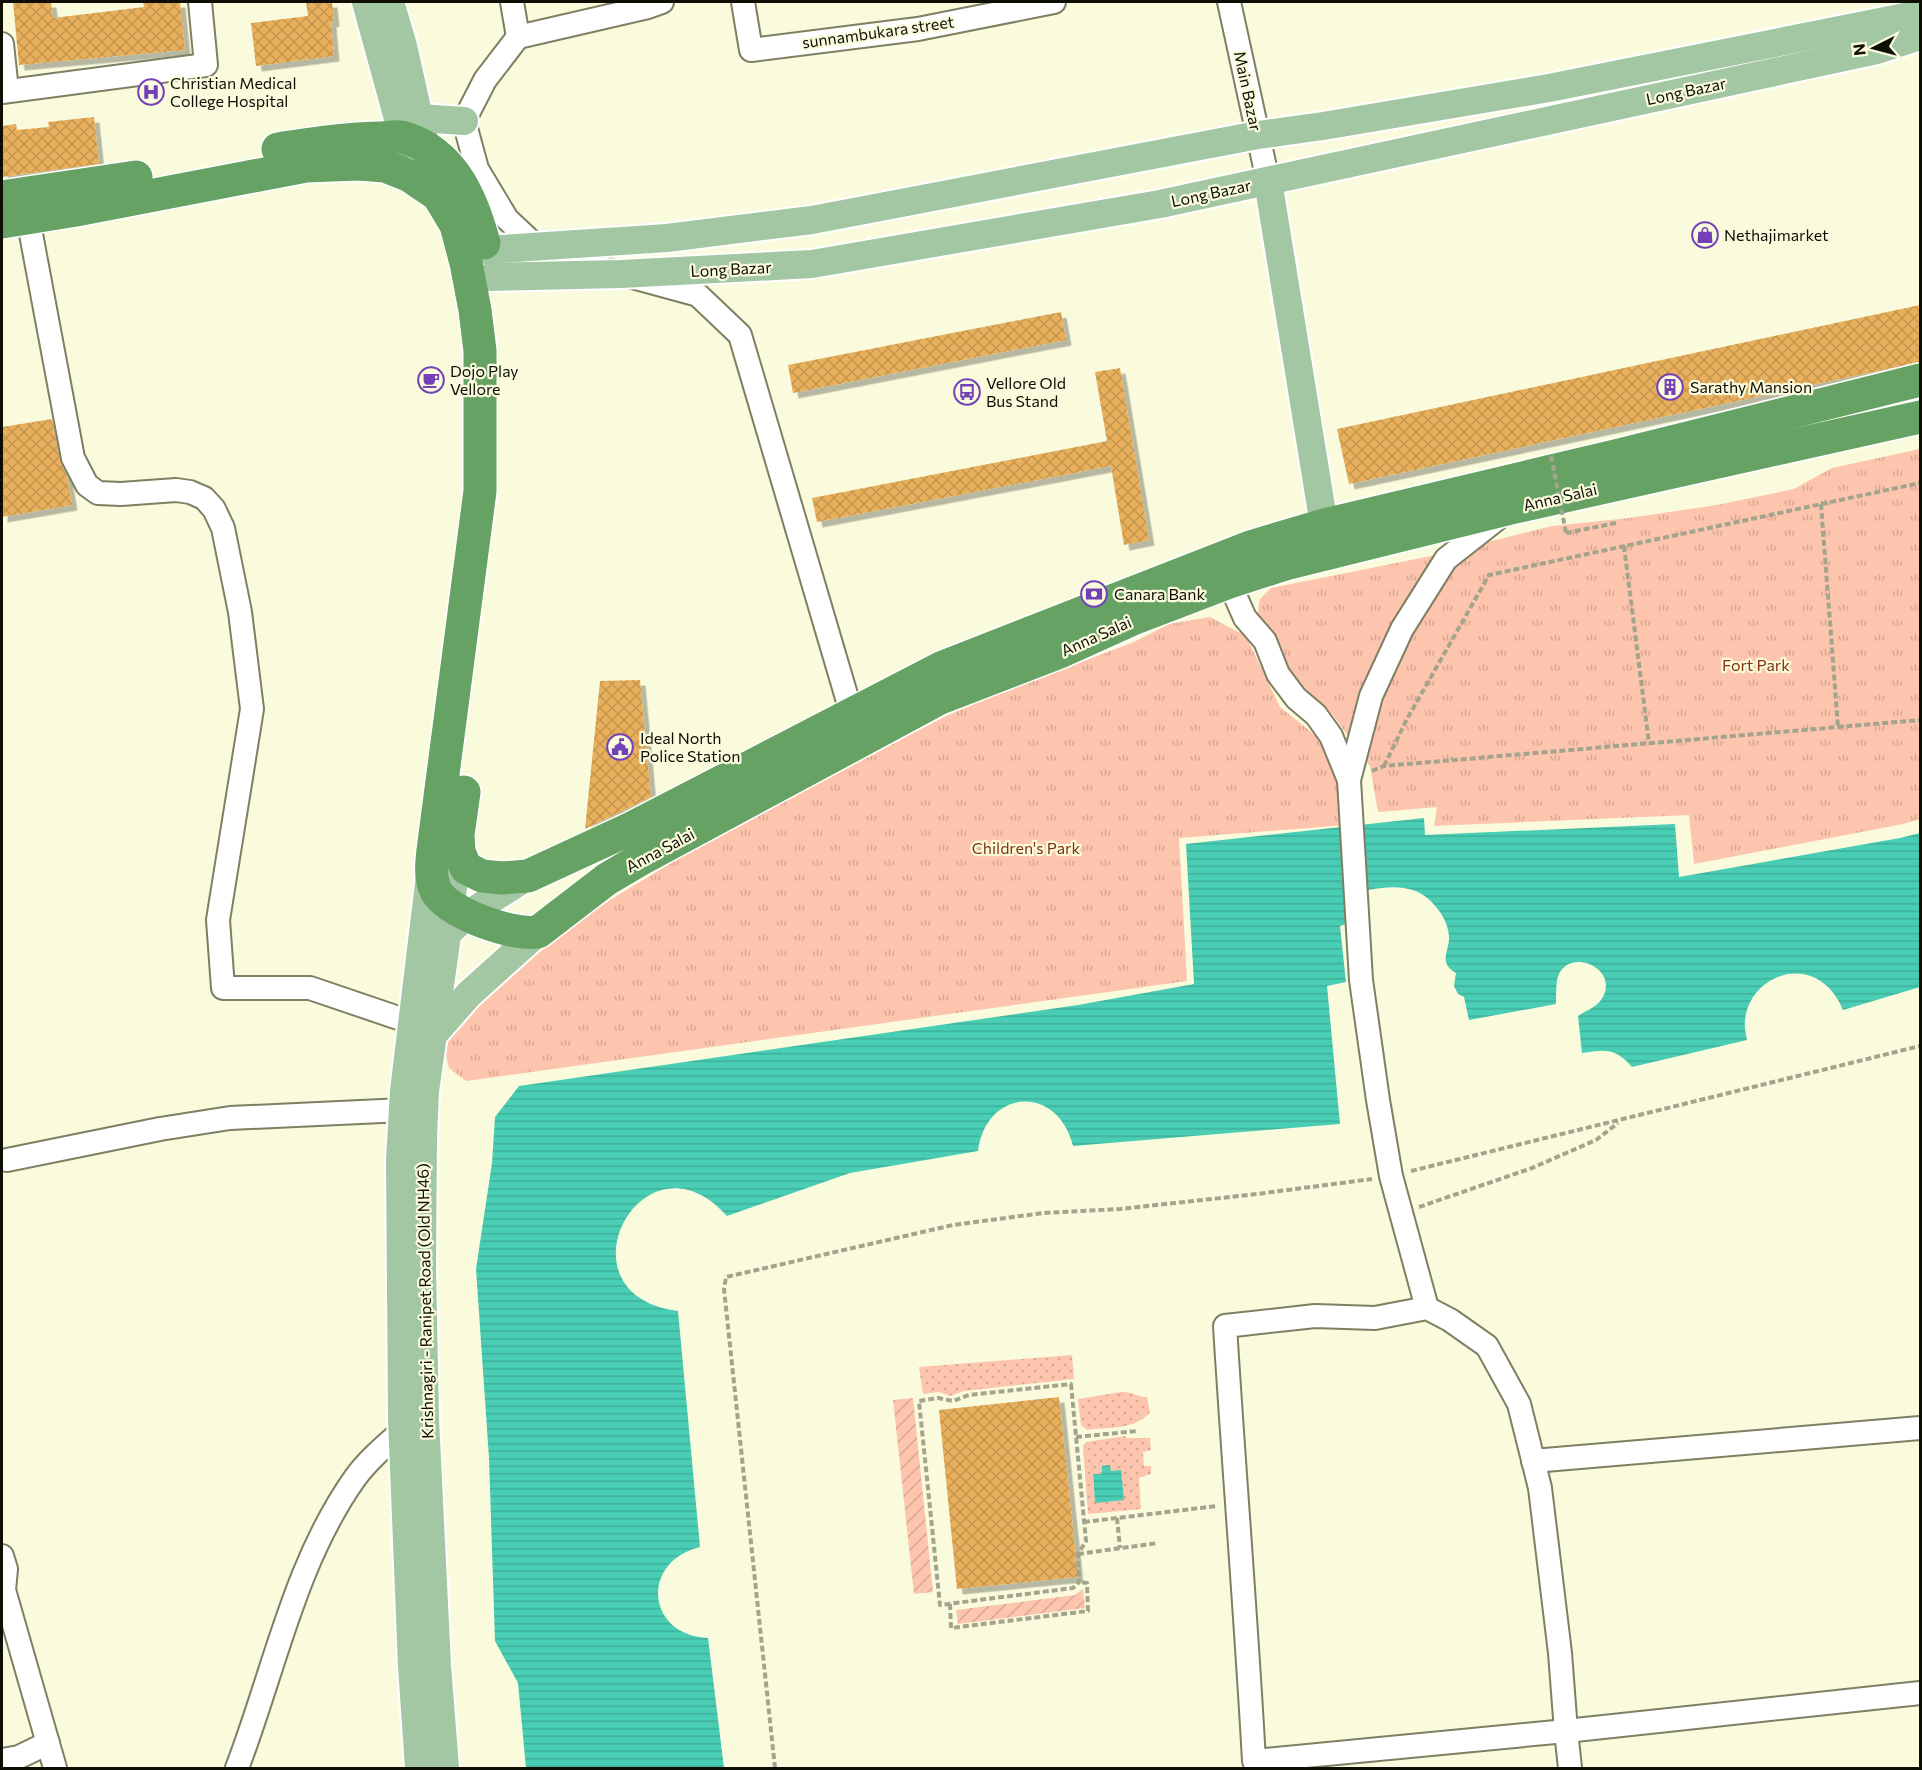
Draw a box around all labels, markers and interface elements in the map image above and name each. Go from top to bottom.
street label: sunnambukara street [801,11,956,52]
north arrow [1844,18,1904,78]
text: N [1849,43,1869,57]
street label: Main Bazar [1231,49,1266,133]
place label: Christian Medical College Hospital [170,73,297,110]
street label: Long Bazar [1644,73,1728,108]
hospital icon: Christian Medical College Hospital [136,77,166,107]
street label: Long Bazar [1169,175,1253,210]
shop icon: Nethajimarket [1690,220,1720,250]
place label: Nethajimarket [1724,225,1829,244]
street label: Long Bazar [690,257,773,280]
place label: Dojo Play Vellore [450,361,519,398]
cafe icon: Dojo Play Vellore [416,365,446,395]
building icon: Sarathy Mansion [1655,372,1685,402]
place label: Vellore Old Bus Stand [986,373,1066,410]
bus stop icon: Vellore Old Bus Stand [952,377,982,407]
place label: Sarathy Mansion [1690,377,1812,396]
street label: Anna Salai [1521,479,1599,514]
bank icon: Canara Bank [1079,579,1109,609]
place label: Canara Bank [1114,584,1205,603]
street label: Anna Salai [1058,612,1134,659]
park label: Fort Park [1722,655,1790,674]
place label: Ideal North Police Station [640,728,740,765]
public building icon: Ideal North Police Station [605,732,635,762]
street label: Anna Salai [622,824,697,876]
park label: Children's Park [972,838,1080,857]
street label: Krishnagiri - Ranipet Road (Old NH46) [413,1163,436,1439]

